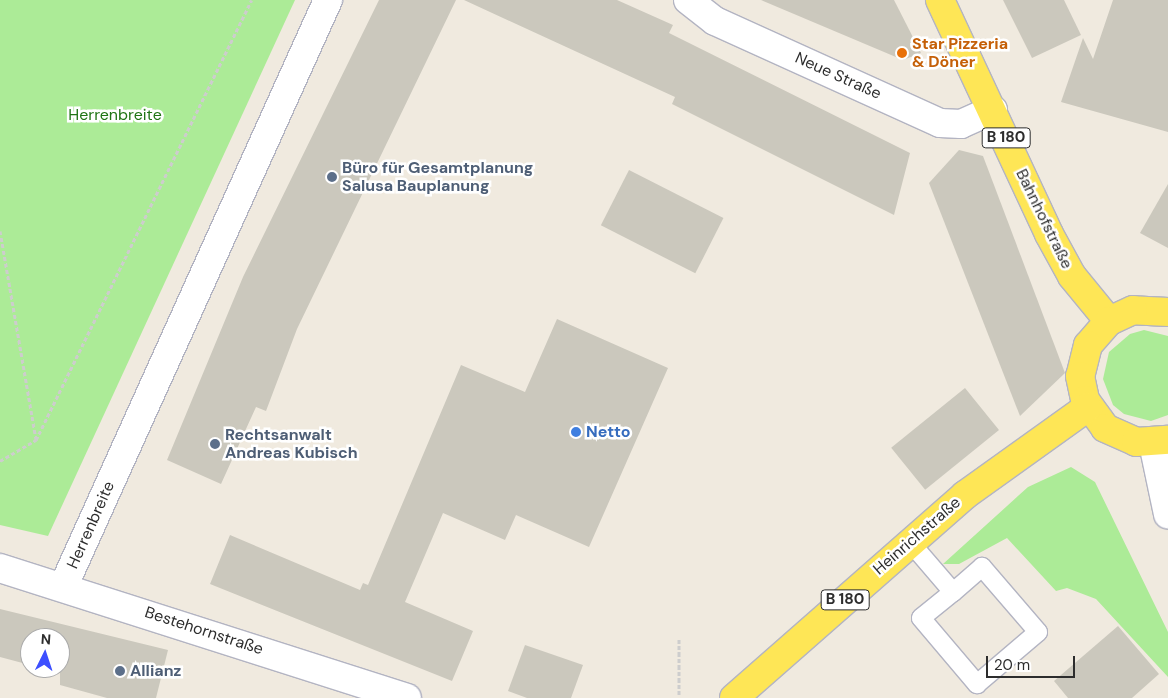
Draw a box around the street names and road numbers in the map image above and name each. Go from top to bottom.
street label: Neue Straße [792,48,884,104]
road number: B 180 [981,126,1031,150]
street label: Bahnhofstraße [1012,166,1076,272]
street label: Herrenbreite [63,478,119,572]
street label: Heinrichstraße [870,493,964,579]
road number: B 180 [820,588,870,612]
street label: Bestehornstraße [142,603,266,659]

